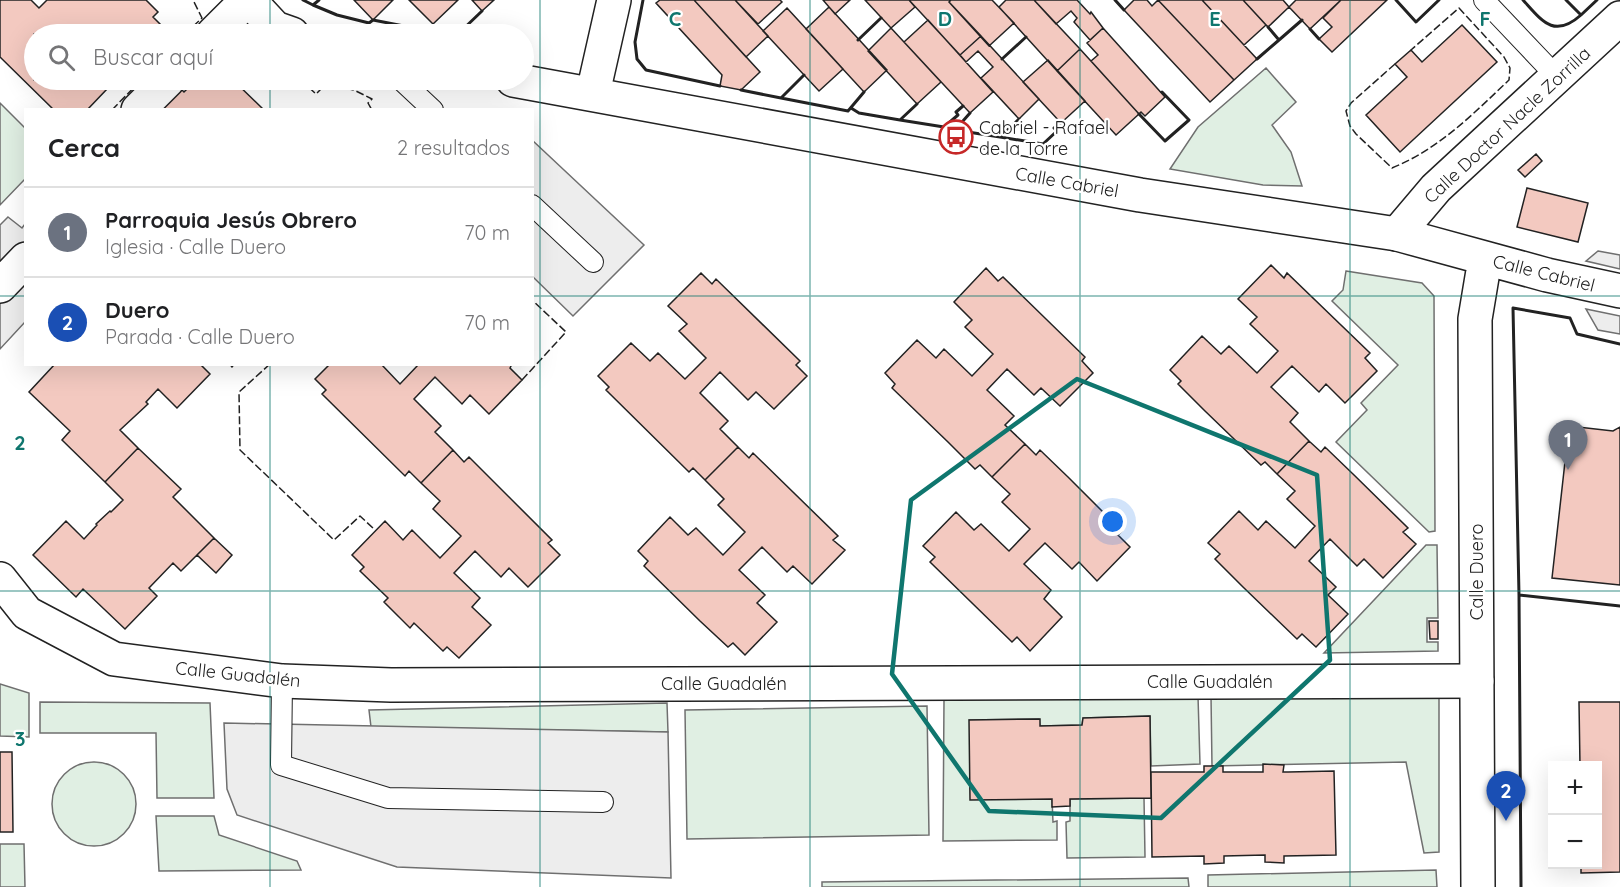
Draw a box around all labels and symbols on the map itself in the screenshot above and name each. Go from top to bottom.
text: C [669,6,682,31]
text: D [938,6,952,31]
text: E [1209,6,1221,31]
text: F [1479,6,1491,31]
street label: Calle Doctor Nacle Zorrilla [1419,42,1595,208]
place label: Cabriel - Rafael de la Torre [979,116,1109,160]
bus stop icon: Cabriel - Rafael de la Torre [938,119,974,155]
street label: Calle Cabriel [1014,162,1120,202]
street label: Calle Cabriel [1491,249,1597,297]
pin: 1 [1548,420,1588,470]
text: 2 [14,430,26,455]
your location [1098,507,1127,536]
street label: Calle Duero [1465,524,1488,620]
street label: Calle Guadalén [174,656,302,692]
street label: Calle Guadalén [1147,670,1273,693]
street label: Calle Guadalén [661,672,787,695]
text: 3 [15,726,25,751]
pin: 2 [1486,772,1526,821]

